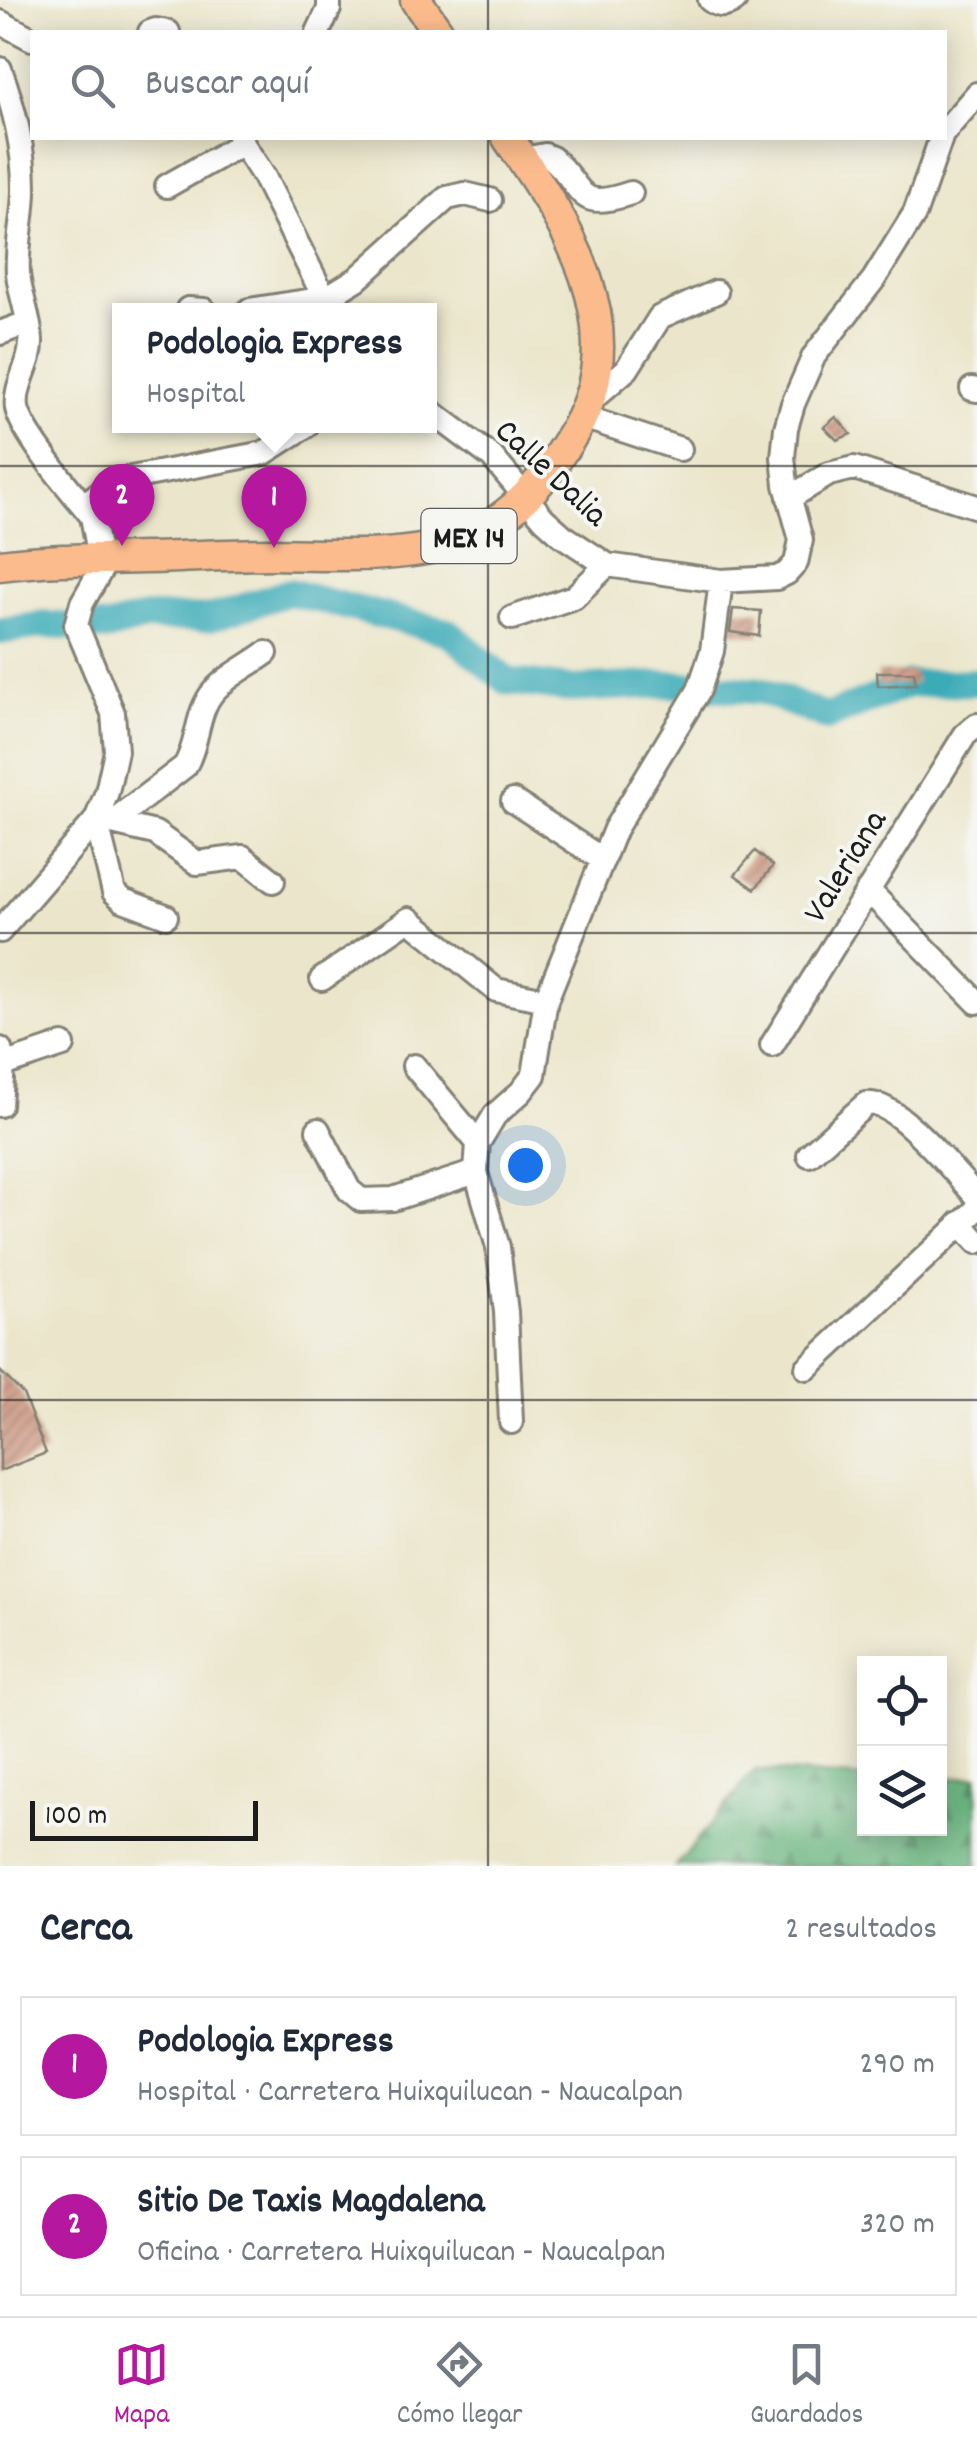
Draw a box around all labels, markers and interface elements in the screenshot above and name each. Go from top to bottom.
search box [30,30,947,140]
icon: search [65,58,120,113]
text: Buscar aquí [145,58,309,113]
popup [112,303,437,433]
text: Podologia Express [146,318,403,373]
text: Hospital [146,373,245,419]
street label: Calle Dalia [482,409,618,541]
pin: 2 [90,464,154,546]
pin: 1 [242,466,306,548]
road number: MEX 14 [422,509,516,563]
street label: Valeriana [793,801,902,934]
your location [500,1140,551,1191]
map controls [857,1656,947,1836]
button: locate [857,1656,947,1746]
button: layers [857,1746,947,1836]
scale bar [30,1796,258,1840]
text: 100 m [45,1798,107,1838]
text: Cerca [40,1901,131,1961]
text: 2 resultados [785,1908,937,1954]
text: Podologia Express [137,2016,394,2071]
text: 1 [71,2043,78,2089]
text: 290 m [860,2043,935,2089]
text: Hospital · Carretera Huixquilucan - Naucalpan [137,2071,683,2117]
text: Sitio De Taxis Magdalena [137,2176,485,2231]
text: 2 [68,2203,81,2249]
text: 320 m [860,2203,935,2249]
text: Oficina · Carretera Huixquilucan - Naucalpan [137,2231,665,2277]
tab: Mapa [114,2337,169,2437]
tab: Cómo llegar [397,2337,523,2437]
tab: Guardados [750,2337,863,2437]

